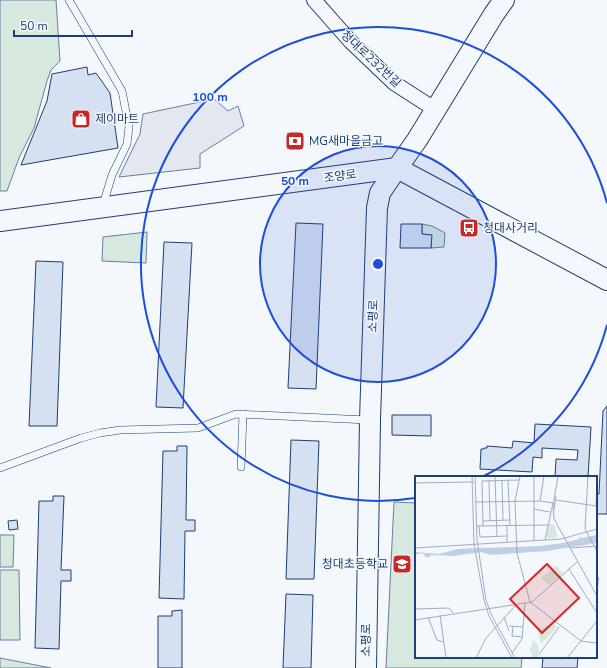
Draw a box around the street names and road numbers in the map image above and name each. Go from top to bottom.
street label: 청대로232번길 [337,27,405,91]
street label: 조양로 [322,166,358,186]
street label: 소평로 [364,299,382,333]
street label: 소평로 [358,623,374,657]

